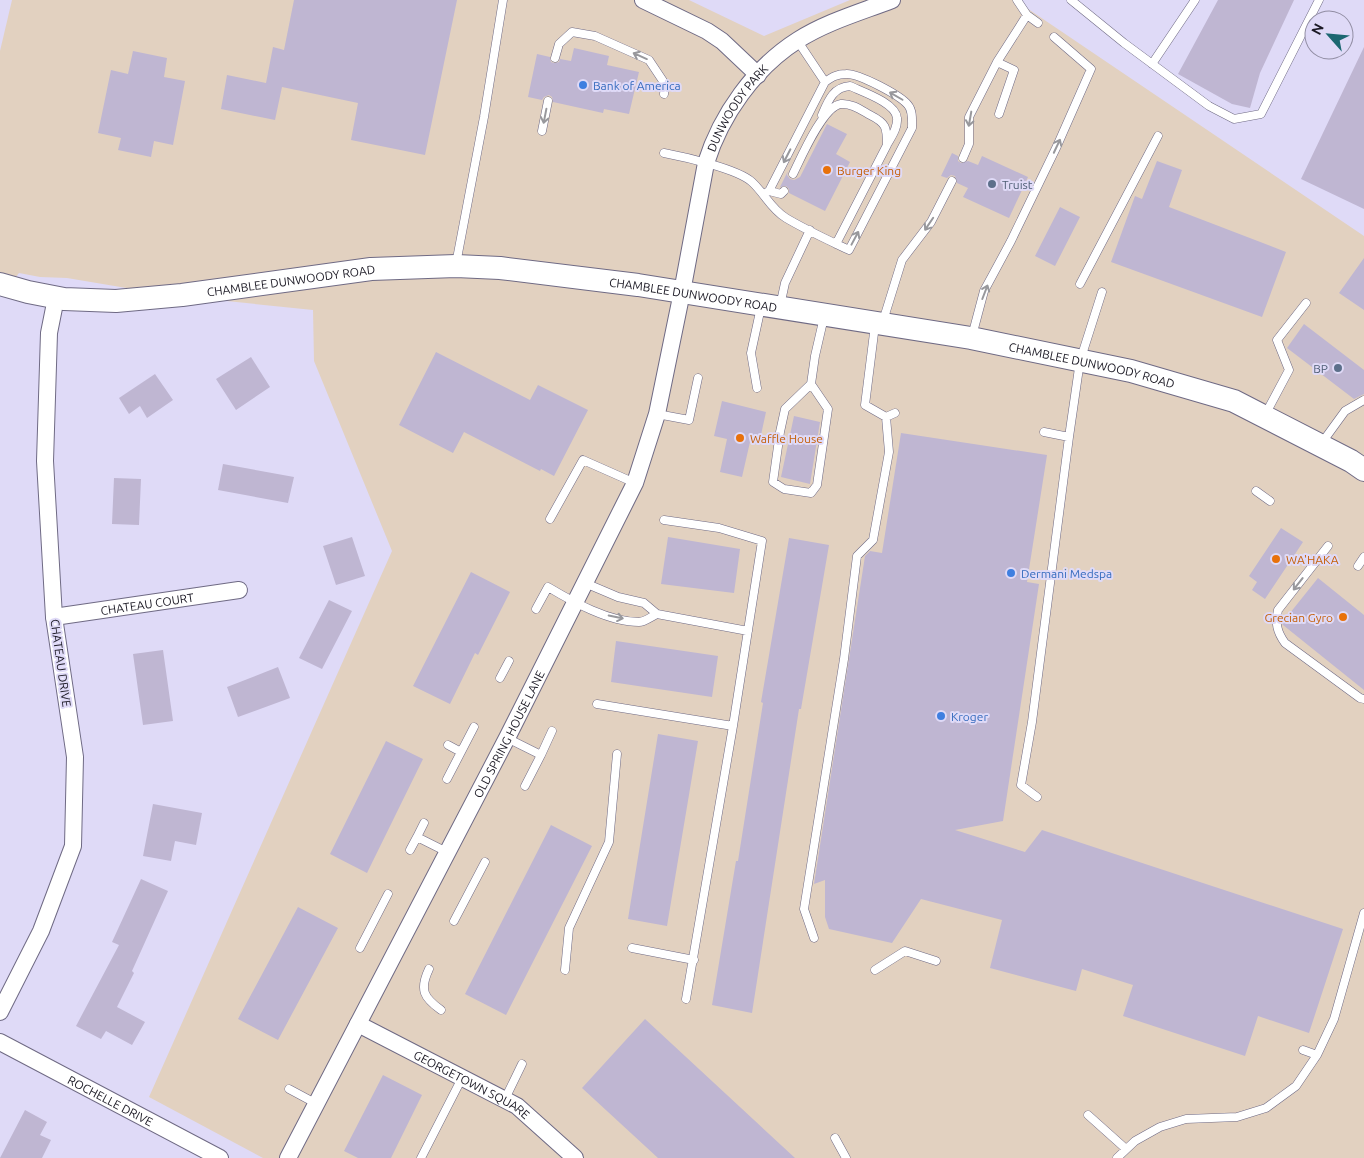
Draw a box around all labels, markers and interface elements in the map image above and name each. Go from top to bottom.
north arrow [1304,10,1354,60]
text: N [1308,21,1327,37]
one-way arrow [633,50,648,60]
street label: DUNWOODY PARK [704,61,771,153]
marker: Bank of America [577,79,589,91]
place label: Bank of America [593,79,681,92]
one-way arrow [890,91,904,101]
one-way arrow [540,108,549,124]
one-way arrow [965,111,975,127]
one-way arrow [1052,139,1062,154]
one-way arrow [782,148,791,163]
marker: Burger King [821,164,833,176]
place label: Burger King [837,164,901,177]
marker: Truist [986,178,998,190]
place label: Truist [1002,178,1033,191]
one-way arrow [924,216,934,230]
one-way arrow [850,230,860,245]
street label: CHAMBLEE DUNWOODY ROAD [206,262,376,298]
street label: CHAMBLEE DUNWOODY ROAD [609,275,778,314]
one-way arrow [981,284,990,300]
street label: CHAMBLEE DUNWOODY ROAD [1008,340,1176,390]
place label: BP [1313,362,1328,375]
marker: BP [1332,362,1344,374]
marker: Waffle House [734,432,746,444]
place label: Waffle House [750,432,823,445]
marker: WA'HAKA [1270,553,1282,565]
place label: WA'HAKA [1286,553,1339,566]
marker: Dermani Medspa [1005,567,1017,579]
place label: Dermani Medspa [1021,567,1112,580]
one-way arrow [1292,577,1303,590]
street label: CHATEAU COURT [99,590,195,617]
place label: Grecian Gyro [1264,611,1333,624]
marker: Grecian Gyro [1337,611,1349,623]
one-way arrow [607,613,623,622]
street label: CHATEAU DRIVE [48,618,74,708]
street label: OLD SPRING HOUSE LANE [471,668,547,800]
marker: Kroger [935,710,947,722]
place label: Kroger [951,710,988,723]
street label: GEORGETOWN SQUARE [412,1048,533,1121]
street label: ROCHELLE DRIVE [66,1073,156,1128]

